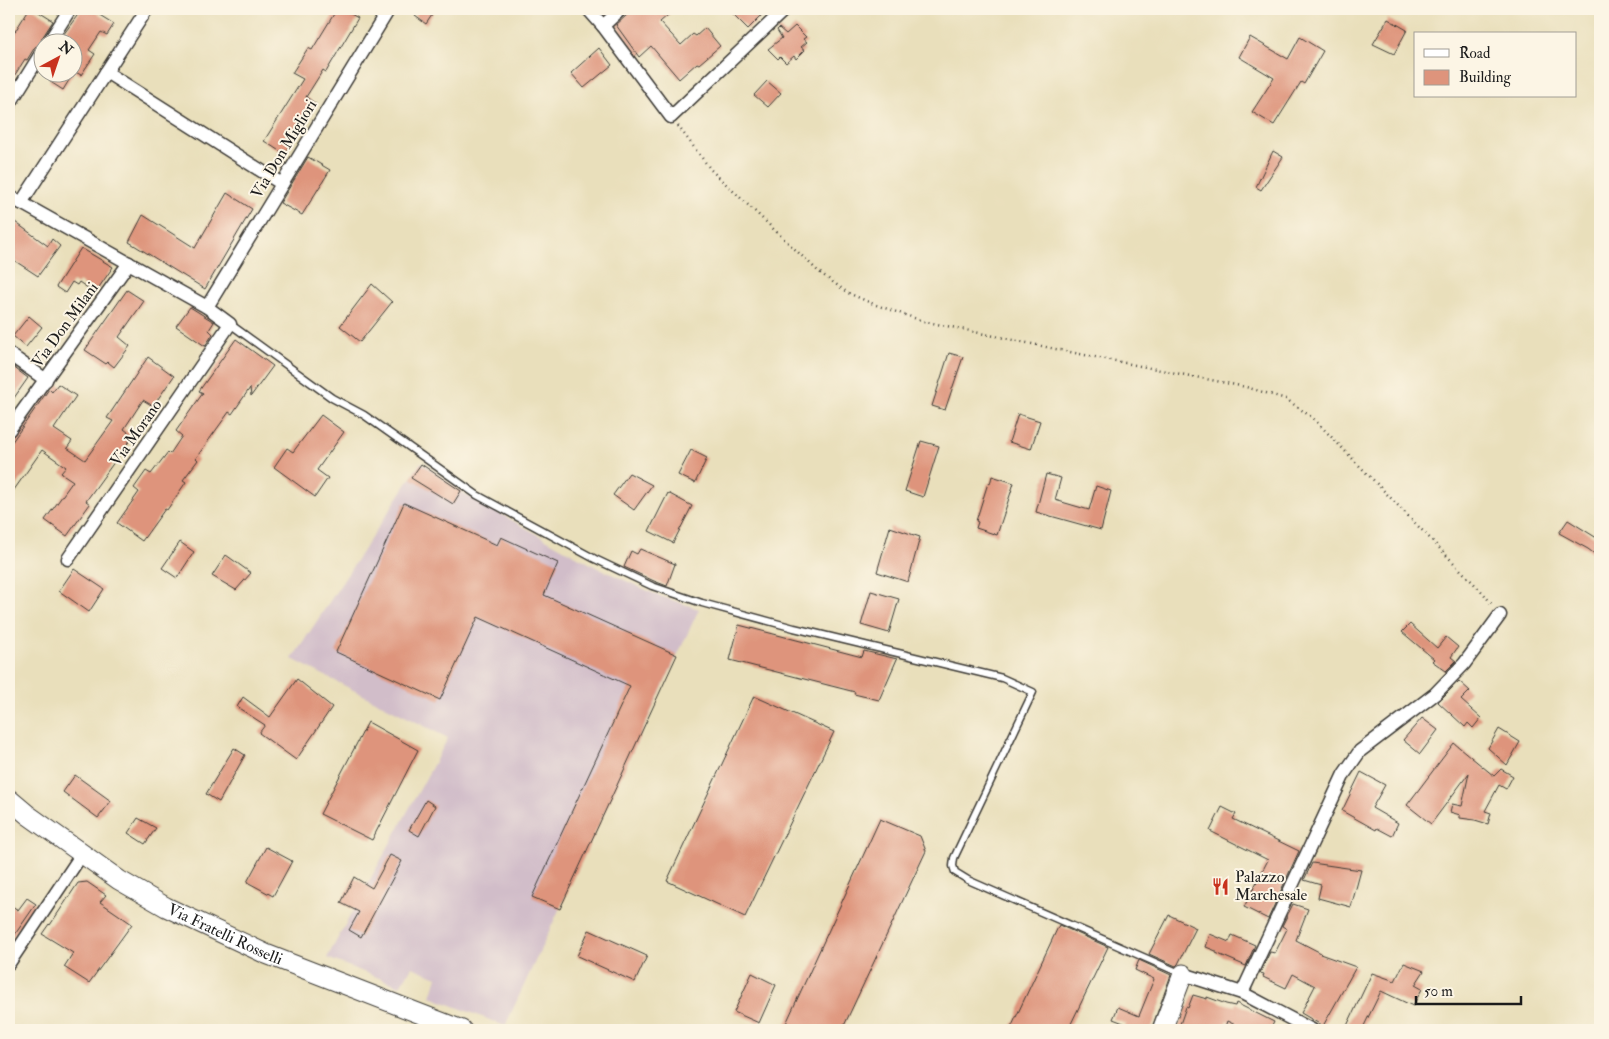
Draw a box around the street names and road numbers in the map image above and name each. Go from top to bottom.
street label: Via Don Migliori [247,96,321,202]
street label: Via Don Milani [27,278,103,372]
street label: Via Morano [106,396,166,470]
street label: Via Fratelli Rosselli [164,899,285,969]

